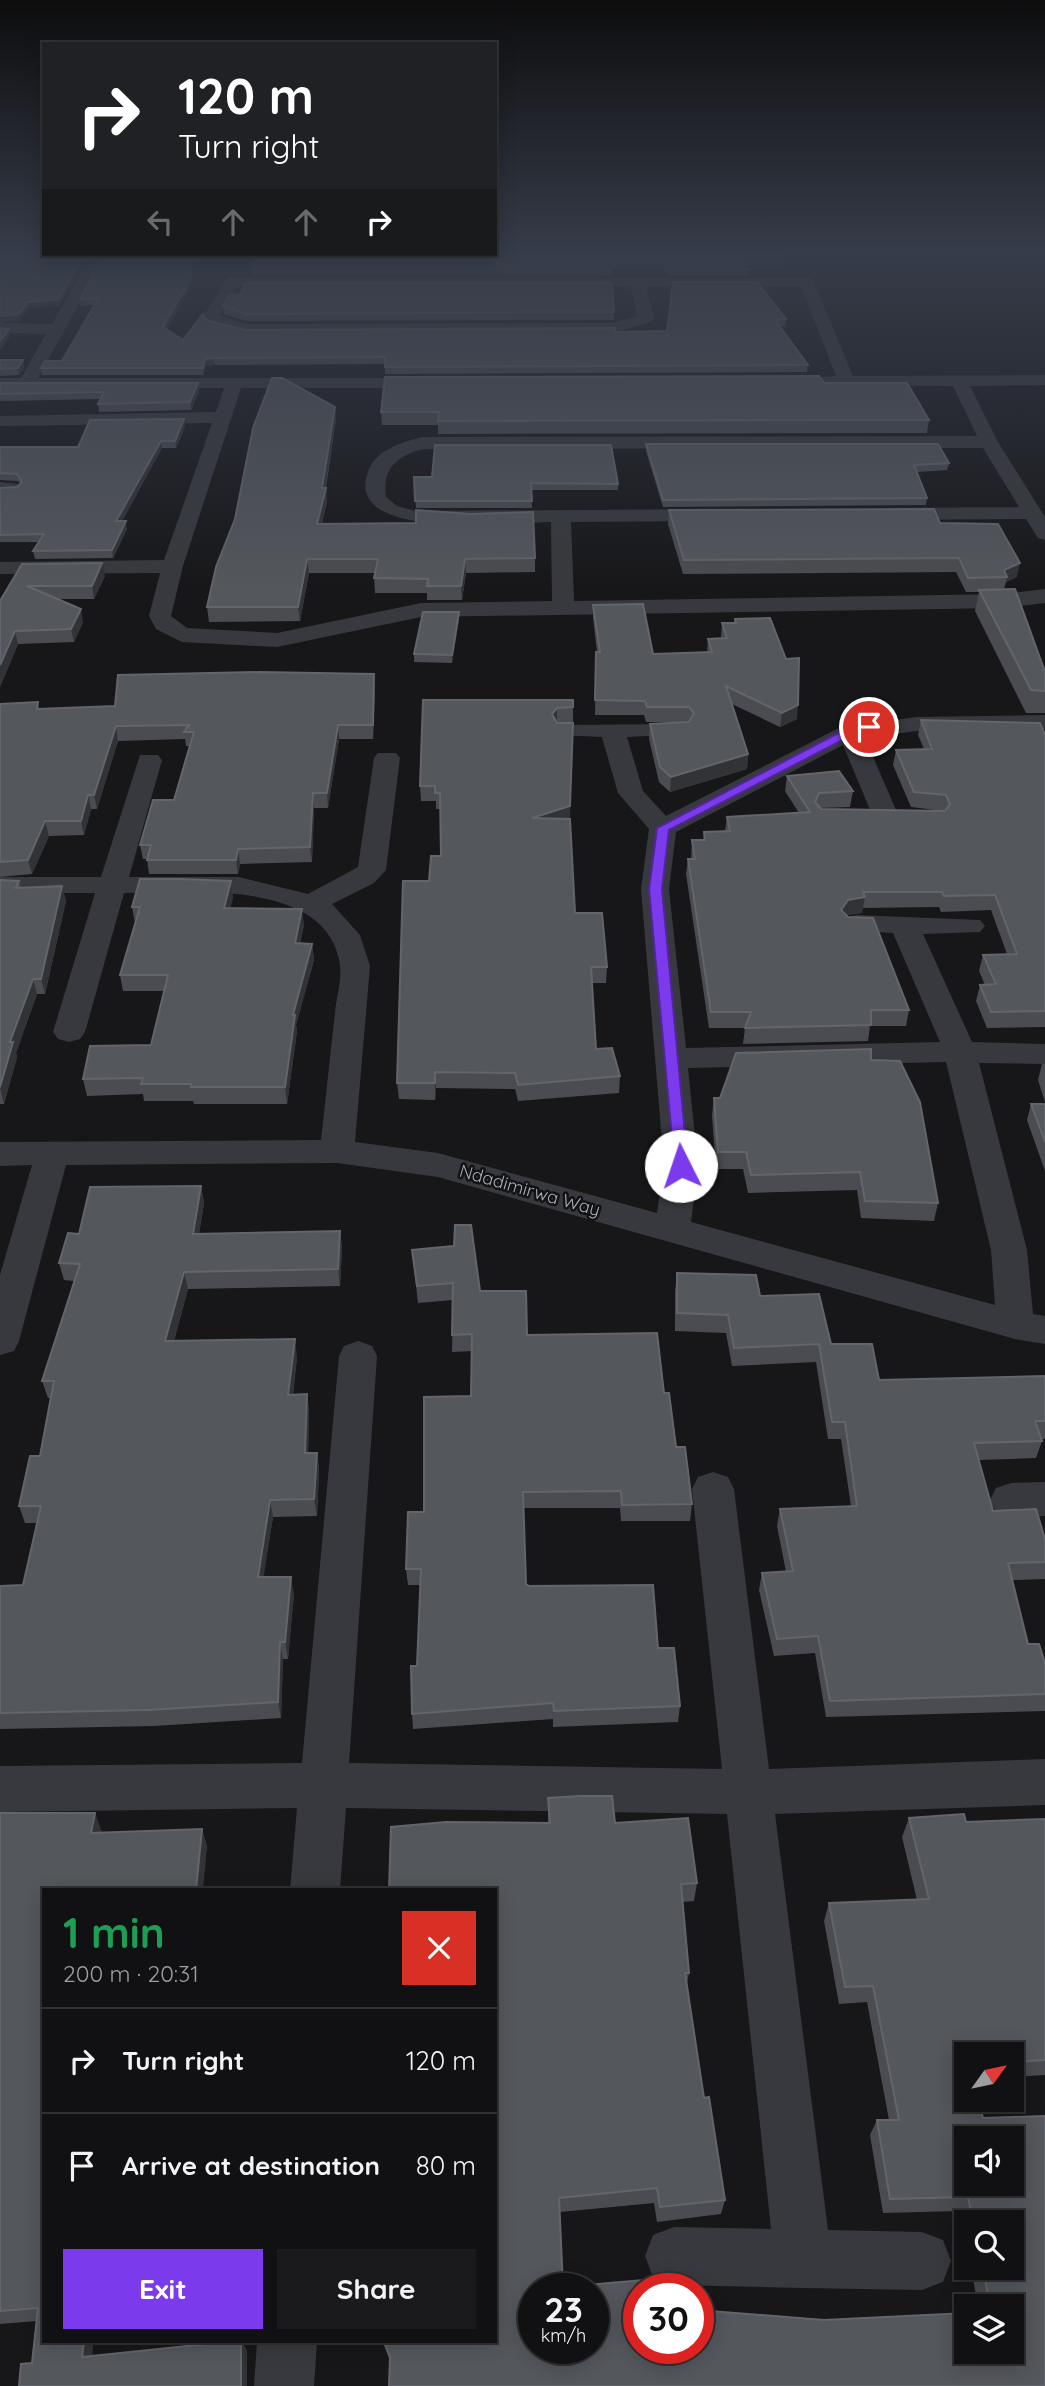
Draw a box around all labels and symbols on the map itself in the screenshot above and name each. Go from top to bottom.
pin [839,697,899,757]
position arrow [644,1129,718,1203]
street label: Ndadimirwa Way [457,1159,603,1221]
north arrow [954,2042,1024,2112]
speed limit sign: 30 [623,2273,714,2364]

